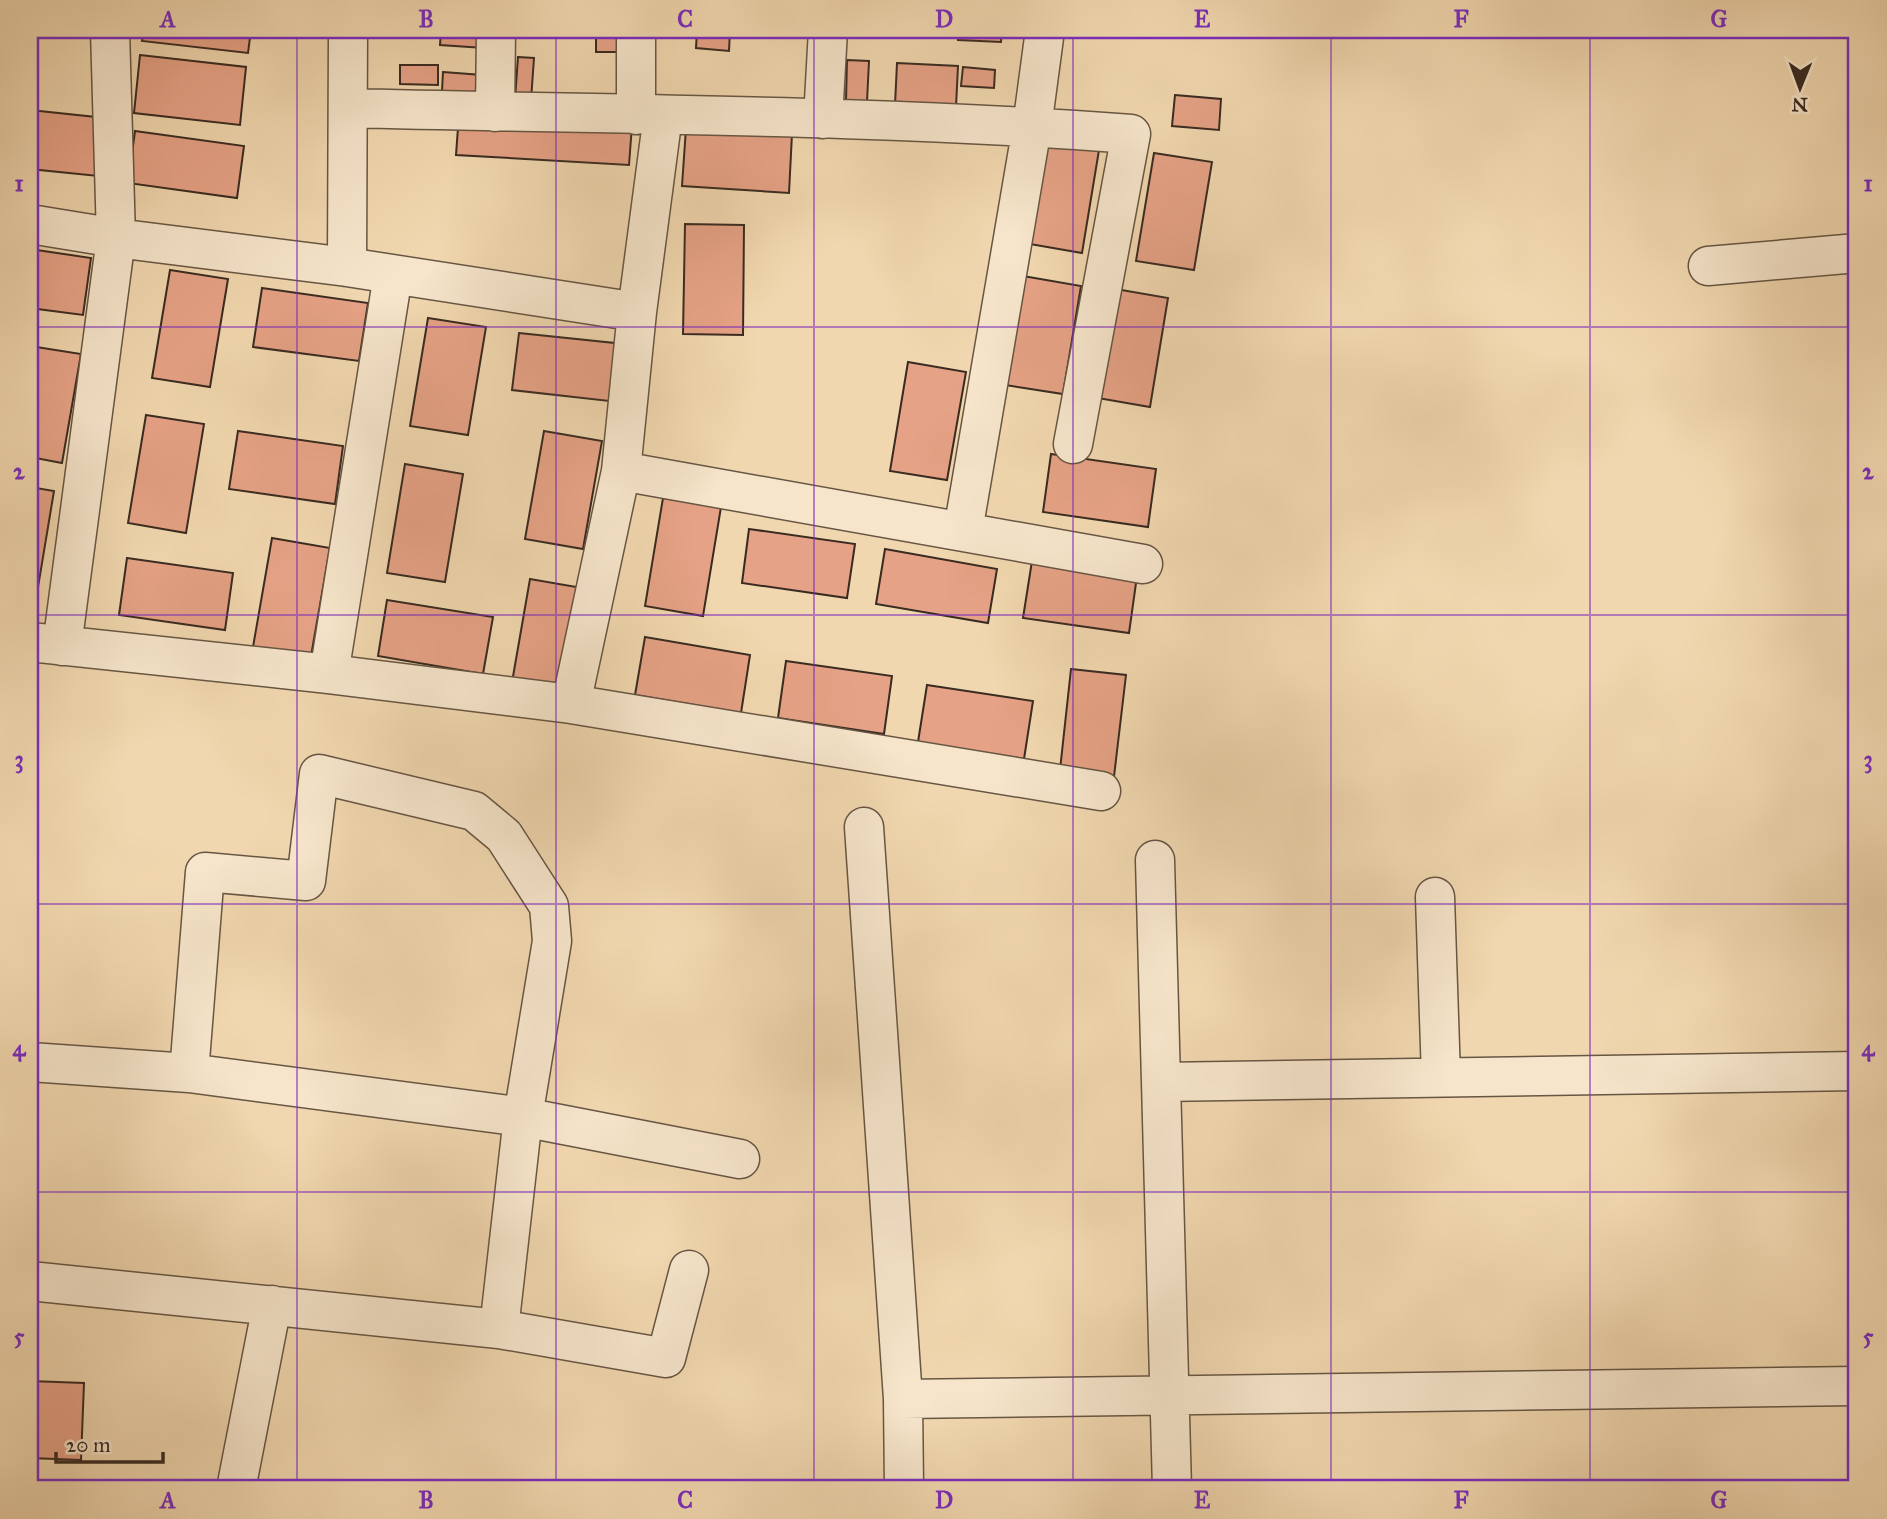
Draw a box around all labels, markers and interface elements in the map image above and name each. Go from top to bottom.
text: A [158,5,176,33]
text: B [418,5,434,33]
text: C [677,5,693,33]
text: D [935,5,953,33]
text: E [1194,5,1211,33]
text: F [1453,5,1469,33]
text: G [1711,5,1728,33]
north arrow [1764,52,1834,122]
text: N [1791,93,1808,116]
text: 1 [14,169,24,197]
text: 1 [1863,169,1873,197]
text: 2 [13,457,25,485]
text: 2 [1862,457,1874,485]
text: 3 [14,745,24,774]
text: 3 [1863,745,1873,774]
text: 4 [13,1034,27,1062]
text: 4 [1862,1034,1876,1062]
text: 5 [14,1322,25,1350]
text: 5 [1863,1322,1874,1350]
scale bar [56,1421,163,1465]
text: 20 m [66,1432,111,1458]
text: A [158,1486,176,1514]
text: B [418,1486,434,1514]
text: C [677,1486,693,1514]
text: D [935,1486,953,1514]
text: E [1194,1486,1211,1514]
text: F [1453,1486,1469,1514]
text: G [1711,1486,1728,1514]

